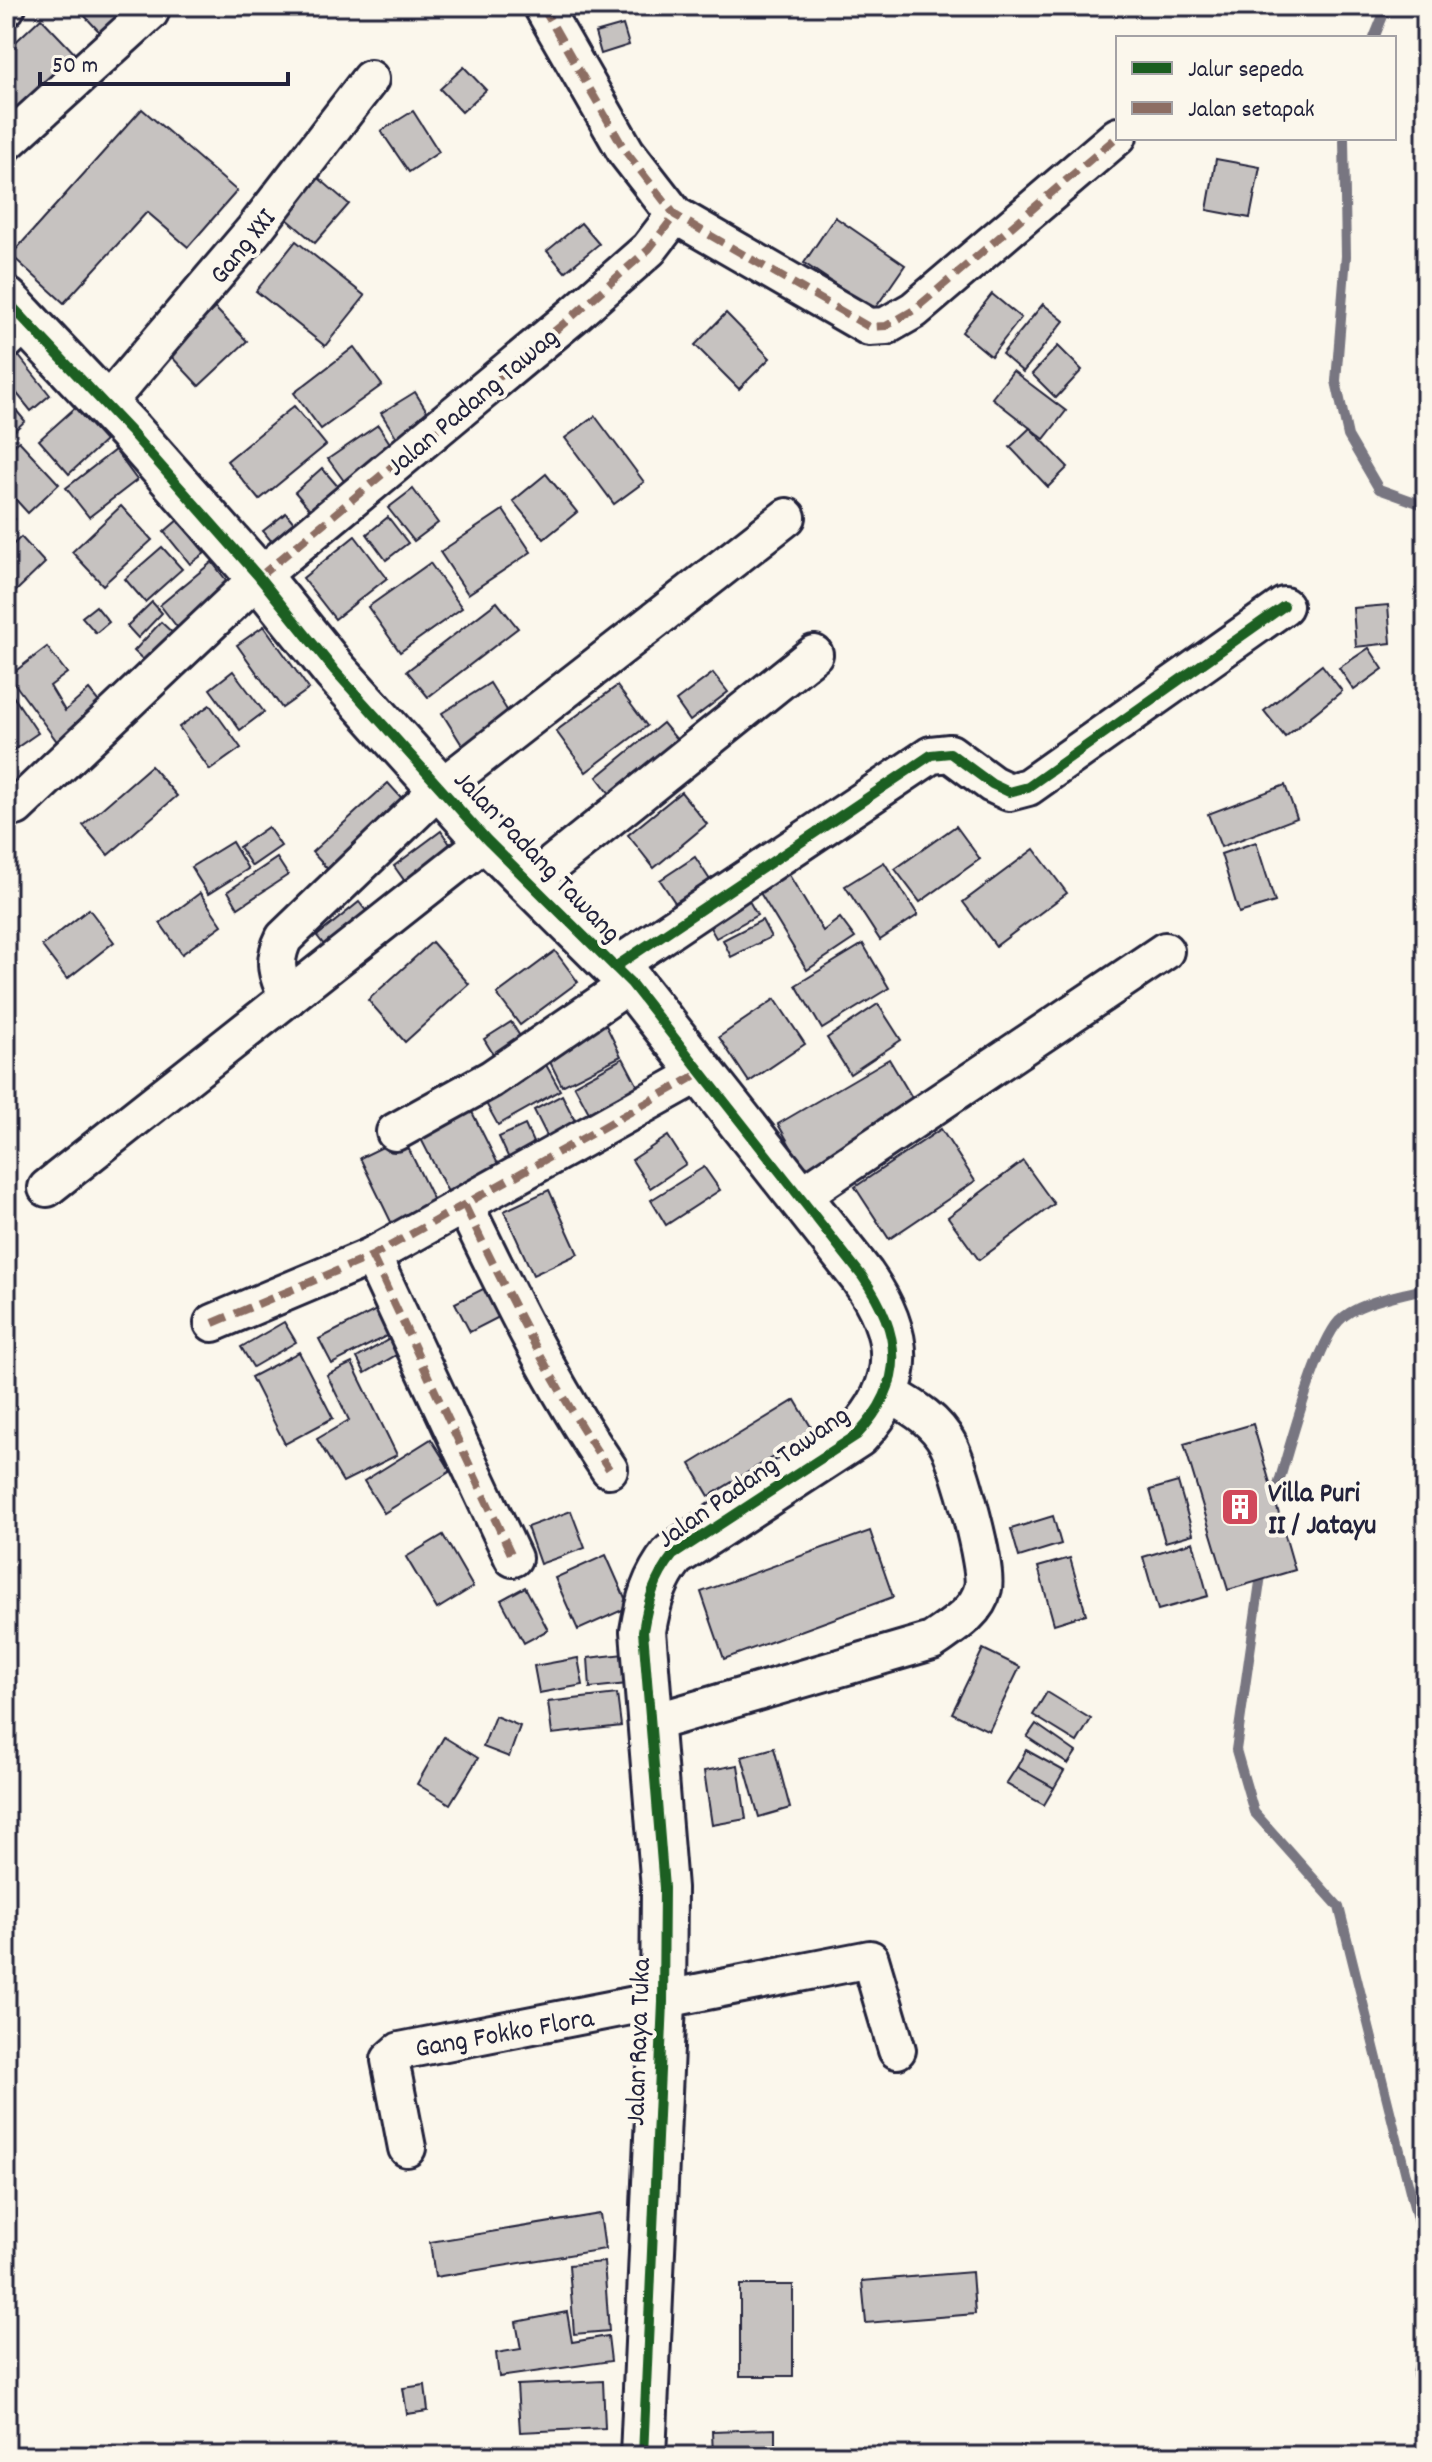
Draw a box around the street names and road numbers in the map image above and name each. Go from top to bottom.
street label: Gang XXI [202,201,288,295]
street label: Jalan Padang Tawag [379,320,569,488]
street label: Jalan Padang Tawang [442,763,629,954]
street label: Jalan Padang Tawang [650,1398,859,1561]
street label: Jalan Raya Tuka [618,1957,664,2127]
street label: Gang Fokko Flora [412,2000,598,2071]

